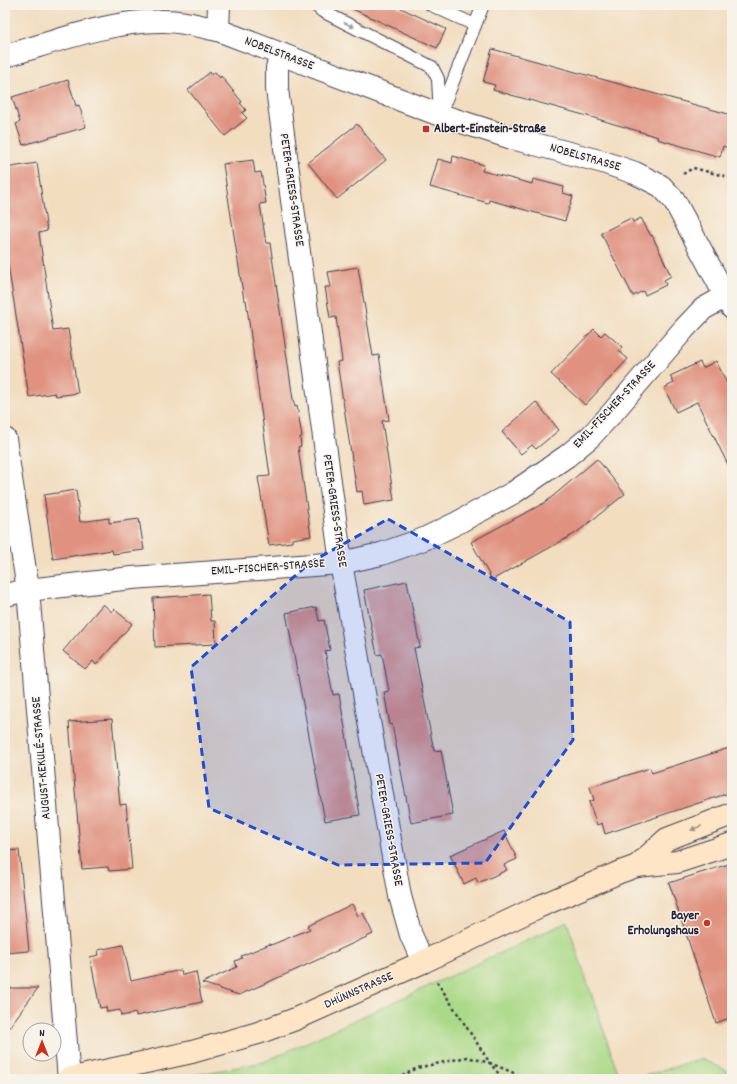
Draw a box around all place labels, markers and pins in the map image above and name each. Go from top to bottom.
place label: Albert-Einstein-Straße [434,120,546,139]
marker: Albert-Einstein-Straße [421,124,431,134]
place label: Bayer Erholungshaus [628,907,700,941]
marker: Bayer Erholungshaus [702,918,712,928]

